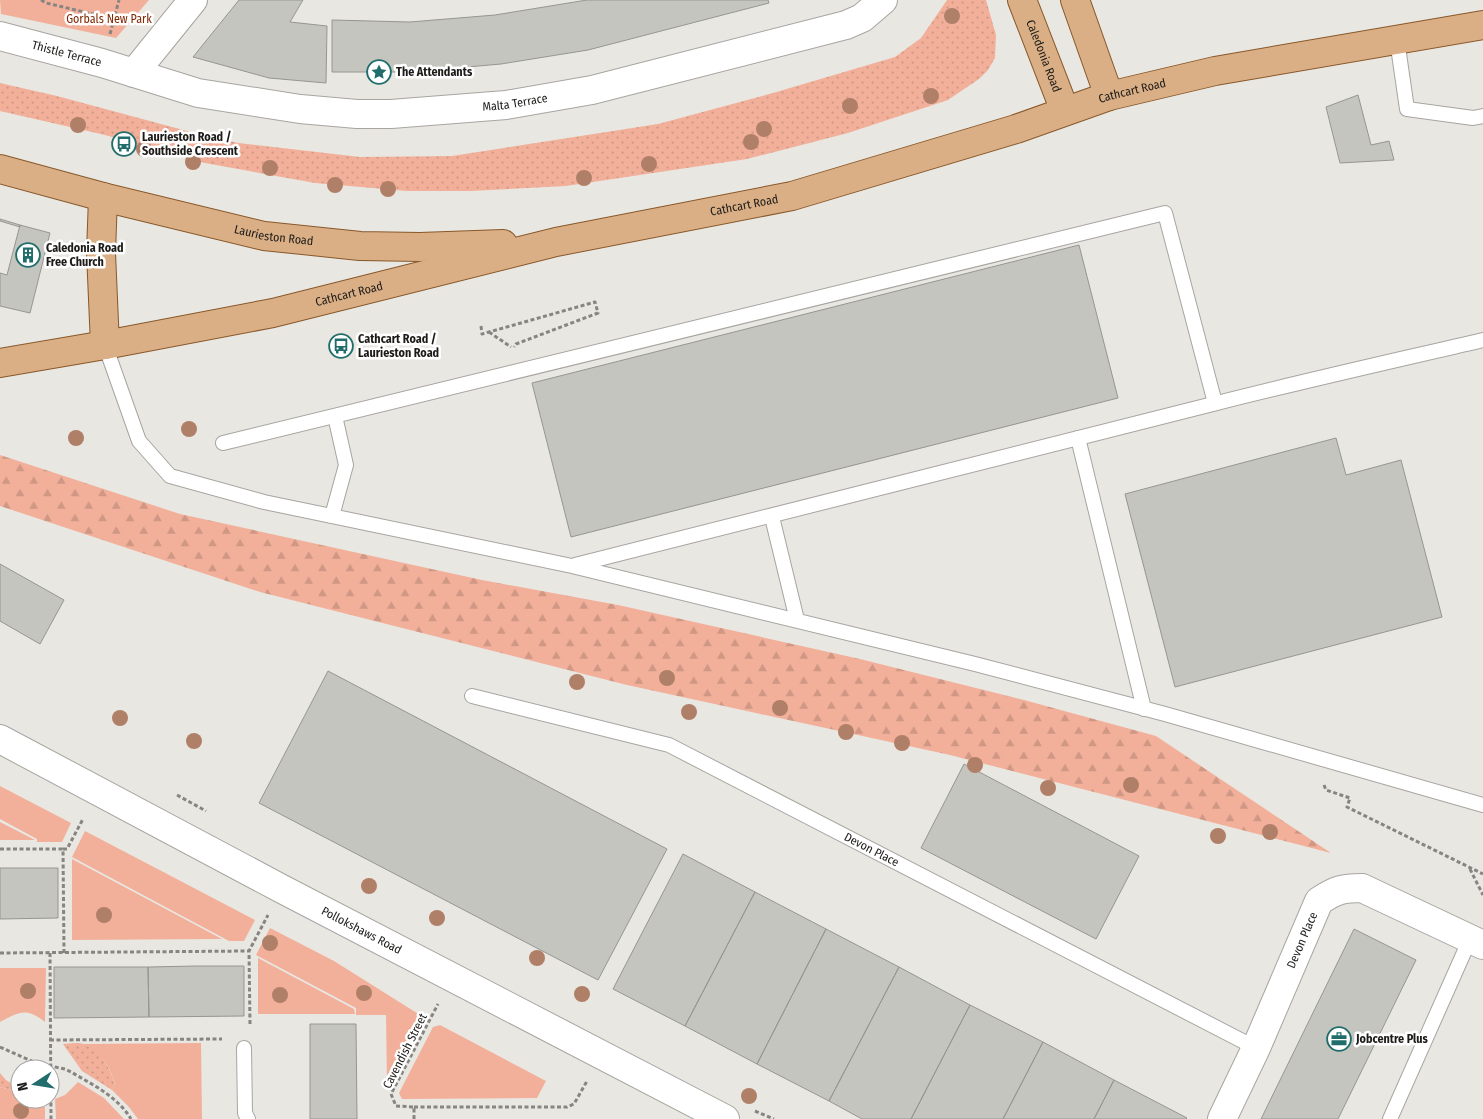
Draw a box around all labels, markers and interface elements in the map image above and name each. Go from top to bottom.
park label: Gorbals New Park [66,12,152,26]
street label: Caledonia Road [1023,18,1064,94]
street label: Thistle Terrace [30,38,103,70]
place icon: The Attendants [366,59,392,85]
place label: The Attendants [396,65,473,79]
street label: Cathcart Road [1097,76,1167,106]
street label: Malta Terrace [482,91,549,114]
place label: Laurieston Road / Southside Crescent [142,130,239,158]
bus stop icon: Laurieston Road / Southside Crescent [111,131,137,157]
street label: Cathcart Road [709,192,779,219]
street label: Laurieston Road [233,222,314,248]
place label: Caledonia Road Free Church [46,241,124,269]
building icon: Caledonia Road Free Church [15,242,41,268]
street label: Cathcart Road [314,279,384,309]
place label: Cathcart Road / Laurieston Road [358,332,439,360]
bus stop icon: Cathcart Road / Laurieston Road [328,333,354,359]
street label: Devon Place [842,830,901,870]
street label: Pollokshaws Road [319,904,404,957]
street label: Devon Place [1284,910,1320,970]
street label: Cavendish Street [380,1011,430,1091]
office icon: Jobcentre Plus [1326,1026,1352,1052]
place label: Jobcentre Plus [1355,1032,1429,1046]
north arrow [10,1059,60,1109]
text: N [14,1081,32,1092]

